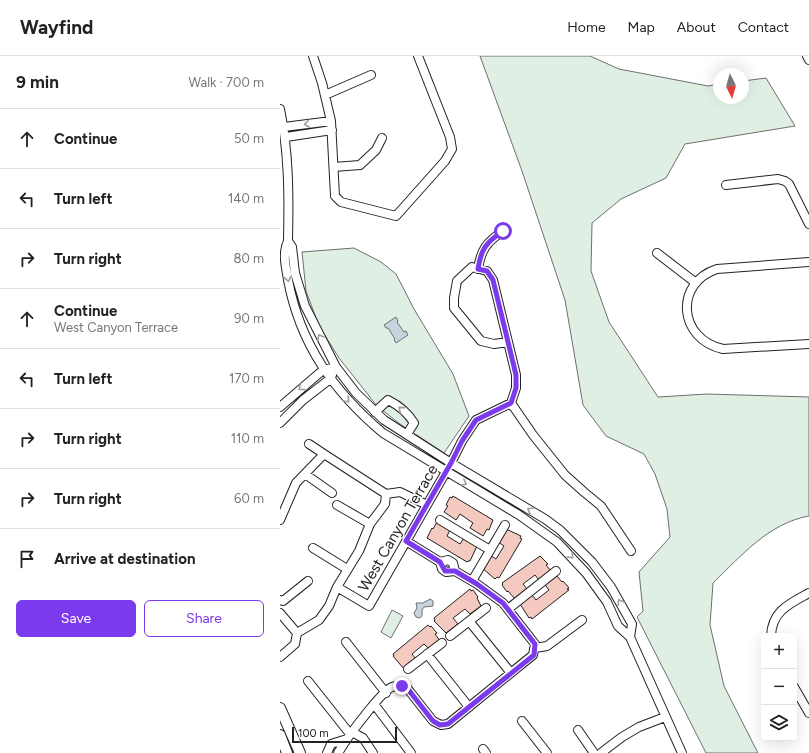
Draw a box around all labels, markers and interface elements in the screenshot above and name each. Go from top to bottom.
text: Wayfind [20,16,93,39]
text: Home [567,19,606,36]
text: Map [628,19,655,36]
text: About [677,19,716,36]
text: Contact [738,19,789,36]
north arrow [713,68,749,104]
text: 9 min [16,72,59,92]
text: Walk · 700 m [189,75,264,90]
one-way arrow [304,119,311,128]
icon: ahead [16,128,38,150]
text: Continue [54,130,117,148]
text: 50 m [234,131,264,146]
icon: left [16,188,38,210]
text: Turn left [54,190,112,208]
text: 140 m [228,191,264,206]
route start [494,222,512,240]
icon: right [16,248,38,270]
text: Turn right [54,250,122,268]
text: 80 m [233,251,264,266]
one-way arrow [284,276,292,282]
text: Continue [54,302,117,320]
icon: ahead [16,308,38,330]
text: 90 m [234,311,264,326]
text: West Canyon Terrace [54,320,178,335]
one-way arrow [317,334,325,341]
icon: left [16,368,38,390]
text: Turn left [54,370,112,388]
text: 170 m [229,371,264,386]
one-way arrow [299,383,306,390]
one-way arrow [343,395,350,403]
one-way arrow [398,406,406,413]
icon: right [16,428,38,450]
text: Turn right [54,430,122,448]
text: 110 m [231,431,264,446]
street label: West Canyon Terrace [354,461,442,595]
one-way arrow [460,478,467,485]
icon: right [16,488,38,510]
text: Turn right [54,490,122,508]
text: 60 m [234,491,264,506]
one-way arrow [527,507,534,514]
icon: arrive [16,548,38,570]
text: Arrive at destination [54,550,195,568]
one-way arrow [566,552,573,559]
one-way arrow [617,599,624,606]
button: Save [16,600,136,637]
button: Share [144,600,264,637]
map controls [761,633,797,741]
button: + [761,633,797,669]
button: − [761,669,797,705]
route end [393,677,411,695]
button: layers [761,705,797,741]
scale bar [292,725,397,744]
text: 100 m [298,727,329,740]

